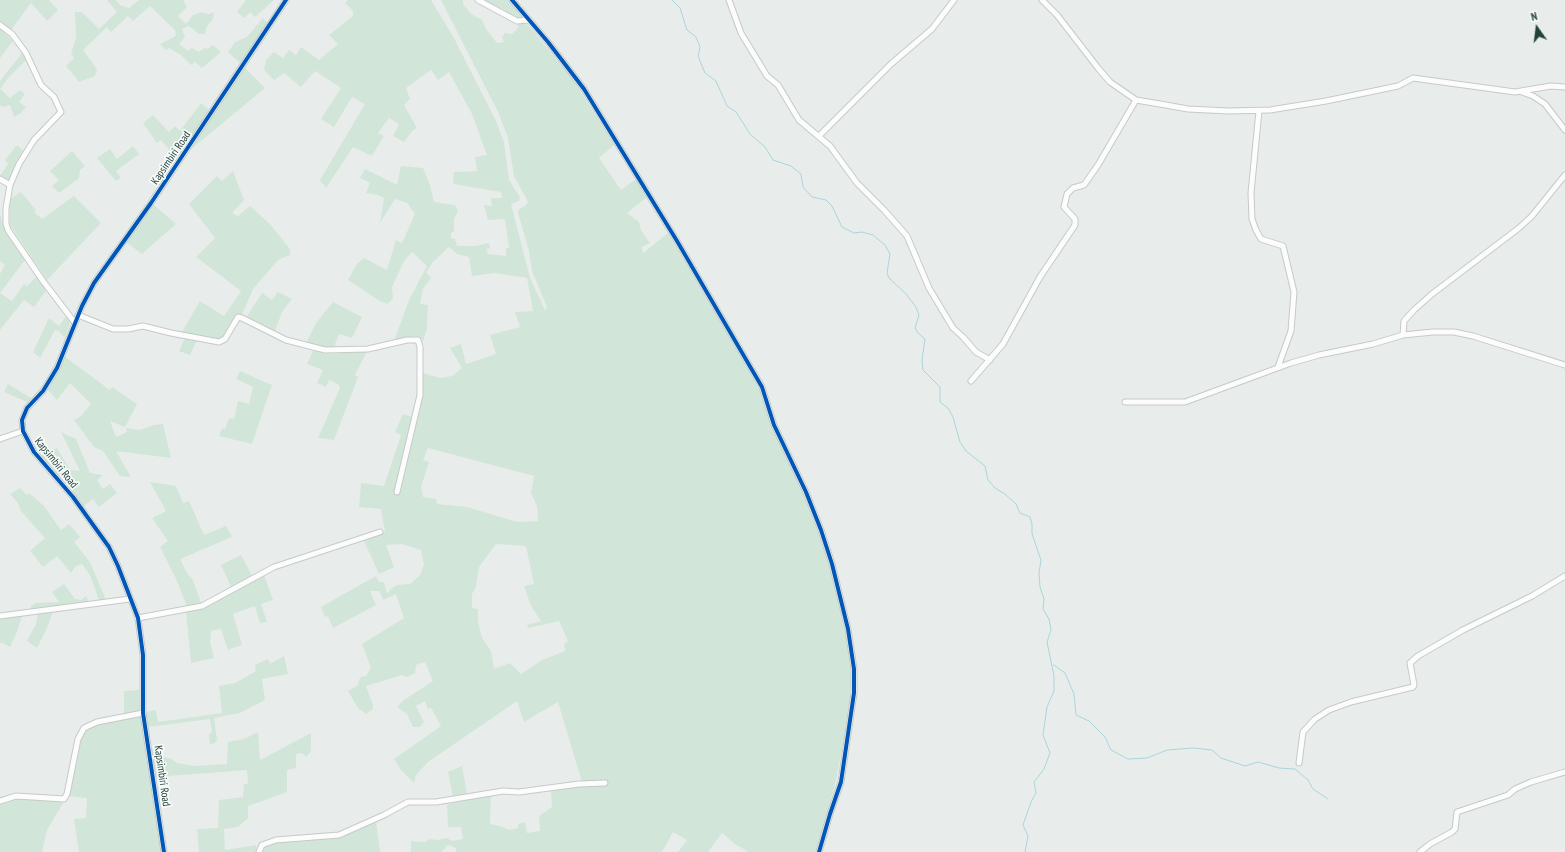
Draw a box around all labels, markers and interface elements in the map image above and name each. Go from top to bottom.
north arrow [1517,8,1557,48]
text: N [1530,9,1539,24]
street label: Kapsimbiri Road [148,129,194,187]
street label: Kapsimbiri Road [32,435,80,491]
street label: Kapsimbiri Road [151,745,173,807]

